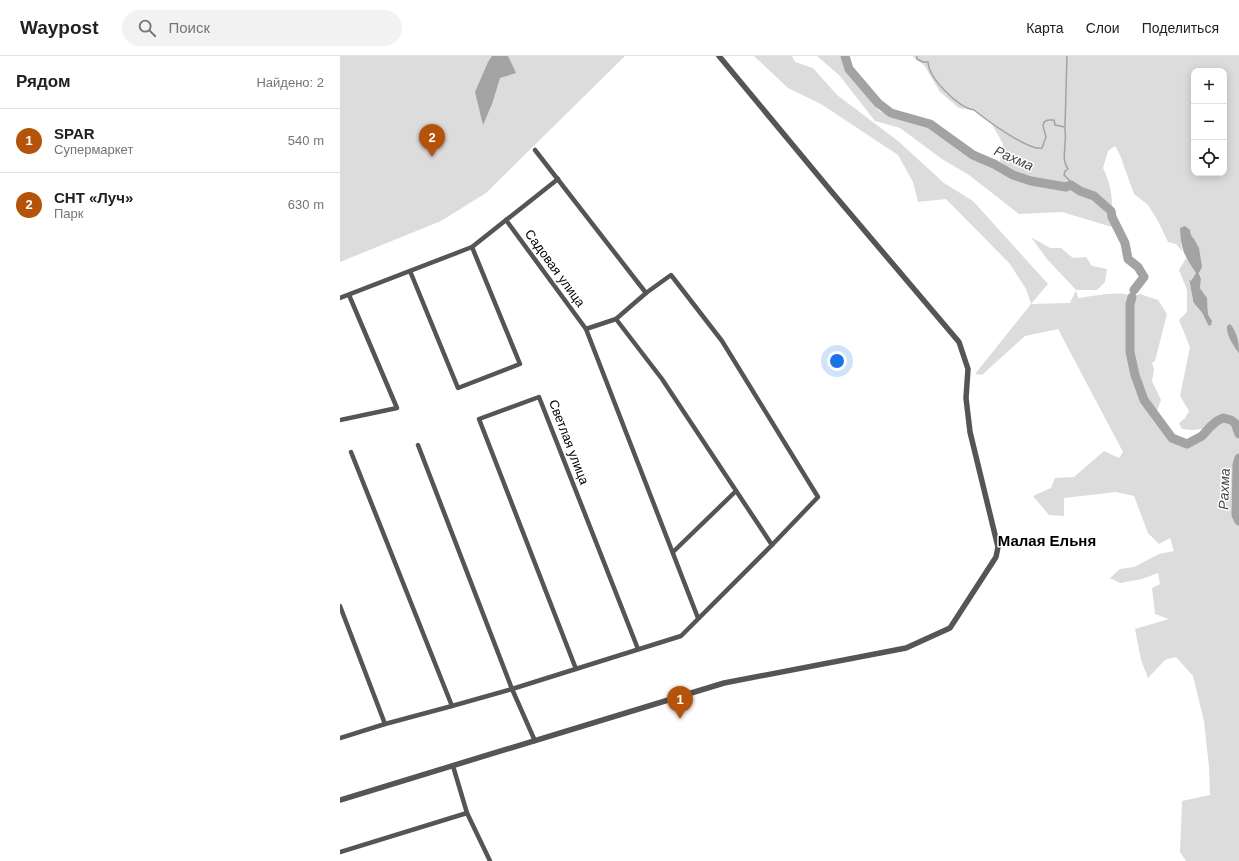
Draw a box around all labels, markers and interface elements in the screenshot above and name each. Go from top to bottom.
search box [122,10,402,46]
text: Waypost [20,17,98,38]
icon: search [136,17,158,39]
text: Поиск [168,19,210,36]
text: Карта [1026,20,1064,36]
text: Слои [1086,20,1120,36]
text: Поделиться [1142,20,1219,36]
map controls [1191,68,1227,176]
button: + [1191,68,1227,104]
text: Рядом [16,72,71,91]
text: Найдено: 2 [256,75,324,90]
button: − [1191,104,1227,140]
pin: 2 [419,124,445,157]
text: SPAR [54,125,95,142]
text: 1 [25,133,33,148]
text: 540 m [288,133,324,148]
button: locate [1191,140,1227,176]
text: Супермаркет [54,142,133,157]
water label: Рахма [992,142,1036,174]
text: СНТ «Луч» [54,189,133,206]
text: 2 [25,197,33,212]
text: 630 m [288,197,324,212]
text: Парк [54,206,84,221]
street label: Садовая улица [522,226,589,310]
your location [827,351,847,371]
street label: Светлая улица [546,397,592,487]
water label: Рахма [1215,468,1233,510]
district label: Малая Ельня [998,532,1096,549]
pin: 1 [667,686,693,719]

